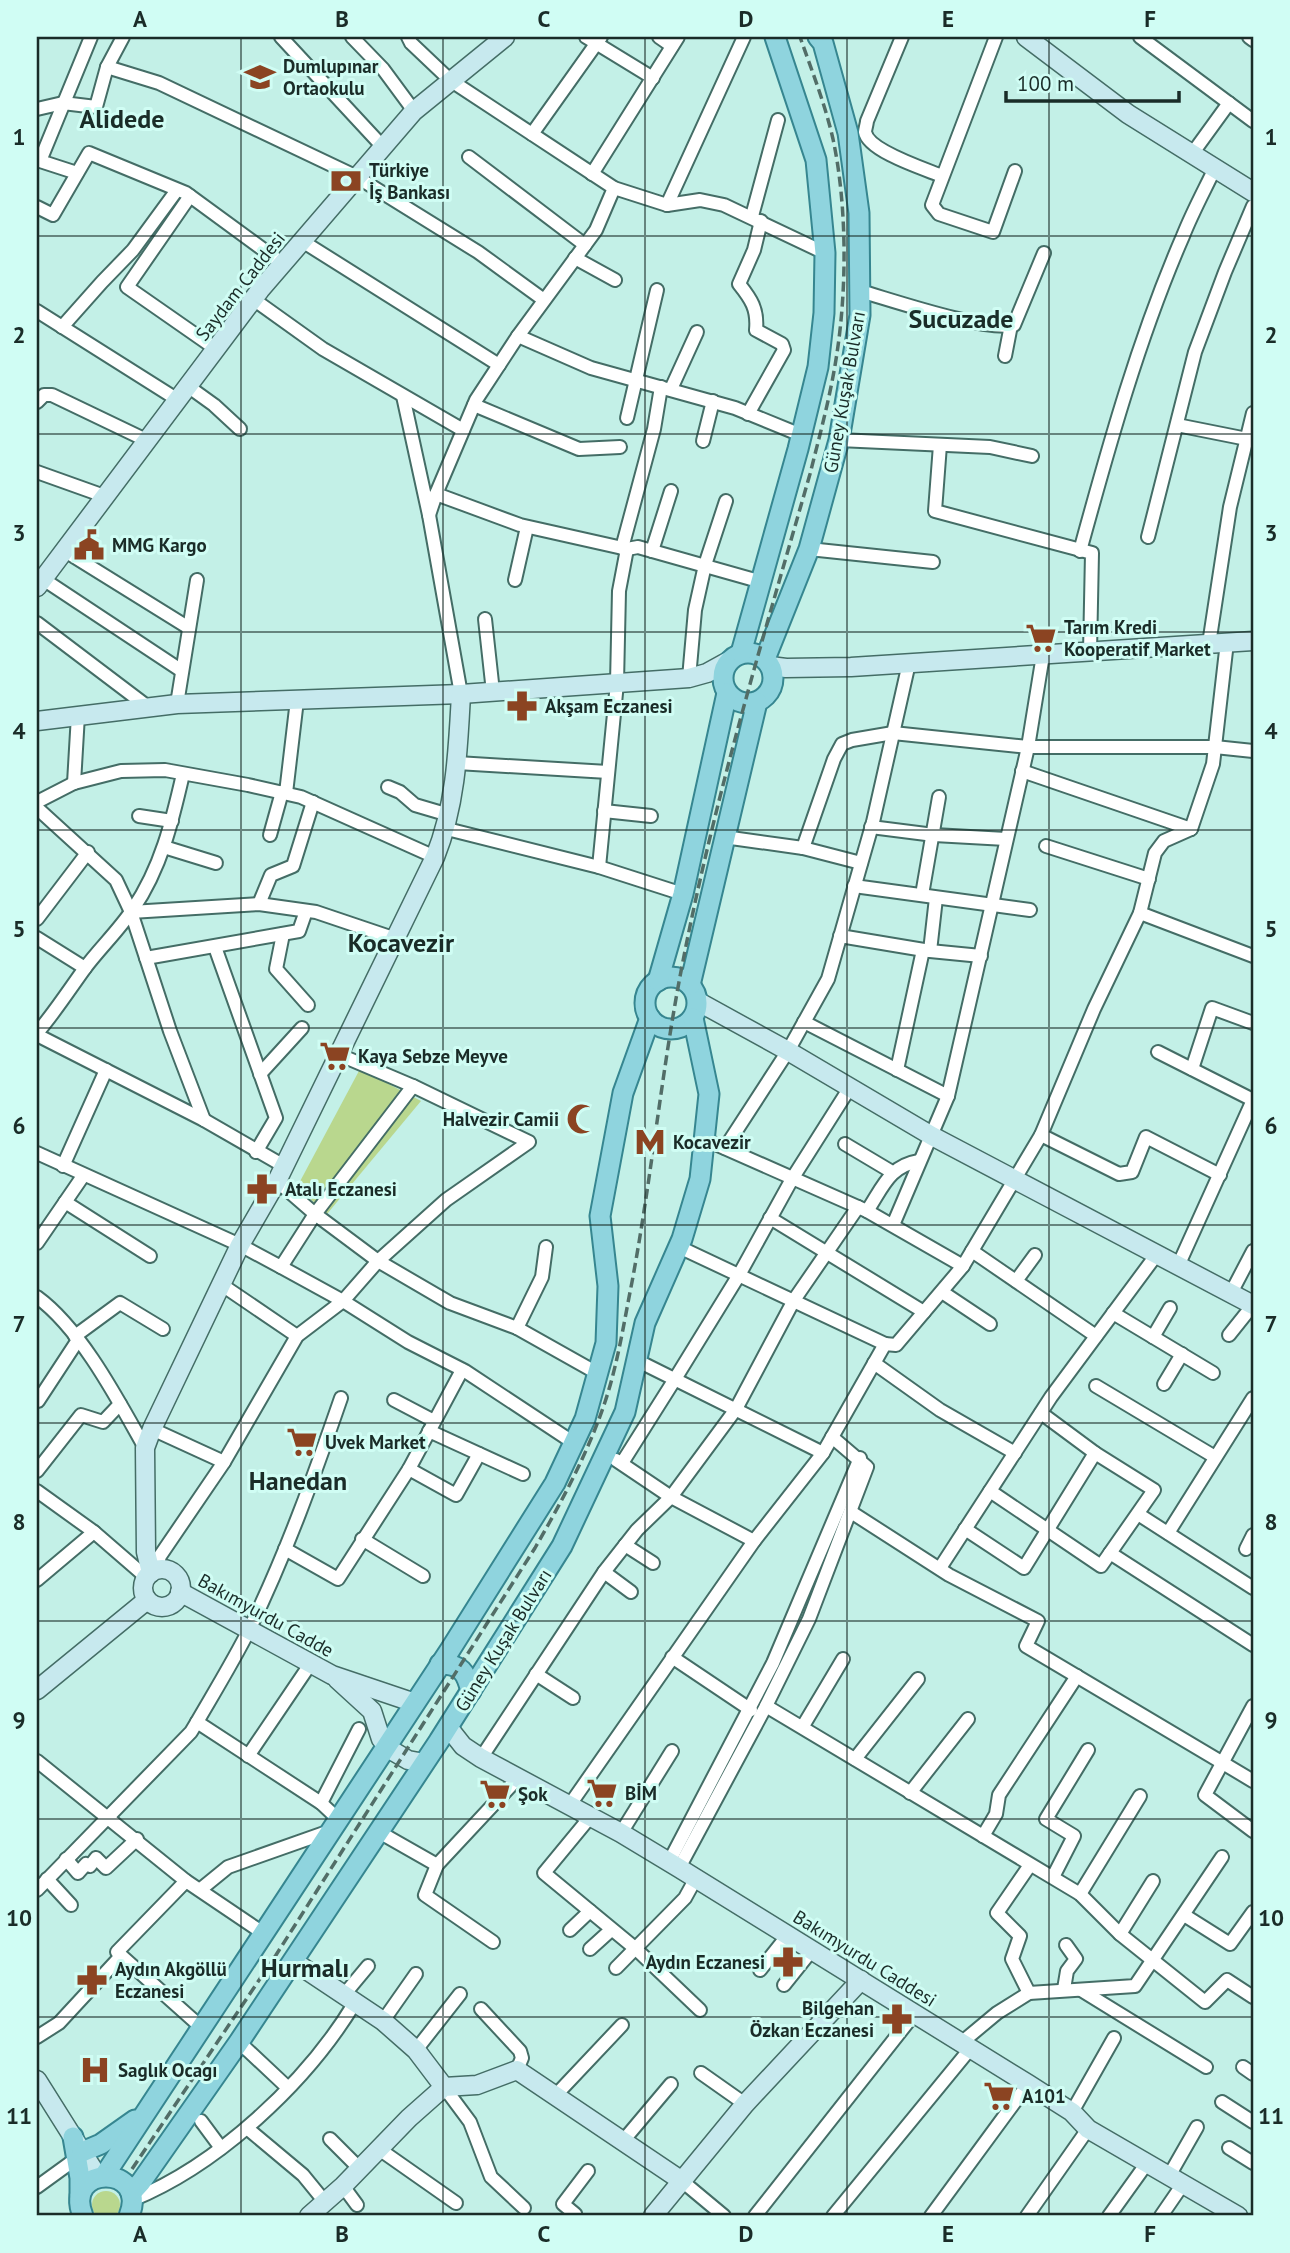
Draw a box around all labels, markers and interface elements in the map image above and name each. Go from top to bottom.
text: A [133,4,147,33]
text: B [335,4,349,33]
text: C [538,4,551,33]
text: D [739,4,753,33]
text: E [942,4,954,33]
text: F [1144,4,1156,33]
place label: Dumlupınar Ortaokulu [283,54,379,100]
school or university icon: Dumlupınar Ortaokulu [243,60,277,94]
scale bar [1006,60,1180,104]
text: 100 m [1017,70,1074,97]
district label: Alidede [80,102,164,135]
text: 1 [12,122,26,151]
text: 1 [1264,122,1278,151]
place label: Türkiye İş Bankası [369,158,450,204]
bank icon: Türkiye İş Bankası [329,164,363,198]
street label: Saydam Caddesi [190,227,290,345]
district label: Sucuzade [908,302,1014,335]
street label: Güney Kuşak Bulvarı [818,309,870,475]
text: 2 [12,320,26,349]
text: 2 [1264,320,1278,349]
text: 3 [12,518,26,547]
text: 3 [1264,518,1278,547]
public building icon: MMG Kargo [72,528,106,562]
place label: MMG Kargo [112,533,207,557]
place label: Tarım Kredi Kooperatif Market [1064,615,1211,661]
supermarket icon: Tarım Kredi Kooperatif Market [1024,621,1058,655]
pharmacy icon: Akşam Eczanesi [505,689,539,723]
place label: Akşam Eczanesi [545,694,673,718]
text: 4 [12,716,26,745]
text: 4 [1264,716,1278,745]
text: 5 [12,914,26,943]
text: 5 [1264,914,1278,943]
district label: Kocavezir [348,926,455,959]
supermarket icon: Kaya Sebze Meyve [318,1039,352,1073]
place label: Kaya Sebze Meyve [358,1044,508,1068]
mosque icon: Halvezir Camii [565,1102,599,1136]
place label: Halvezir Camii [443,1107,559,1131]
text: 6 [12,1111,26,1140]
text: 6 [1264,1111,1278,1140]
metro station icon: Kocavezir [633,1125,667,1159]
place label: Kocavezir [673,1130,751,1154]
pharmacy icon: Atalı Eczanesi [245,1172,279,1206]
place label: Atalı Eczanesi [285,1177,397,1201]
text: 7 [12,1309,26,1338]
text: 7 [1264,1309,1278,1338]
supermarket icon: Uvek Market [285,1425,319,1459]
place label: Uvek Market [325,1430,426,1454]
district label: Hanedan [249,1464,347,1497]
text: 8 [12,1507,26,1536]
text: 8 [1264,1507,1278,1536]
street label: Güney Kuşak Bulvarı [449,1564,557,1716]
street label: Bakımyurdu Cadde [194,1568,338,1662]
text: 9 [12,1705,26,1734]
text: 9 [1264,1705,1278,1734]
supermarket icon: BİM [585,1776,619,1810]
supermarket icon: Şok [478,1777,512,1811]
place label: BİM [625,1781,657,1805]
place label: Şok [518,1782,548,1806]
text: 10 [6,1903,32,1932]
text: 10 [1258,1903,1284,1932]
street label: Bakımyurdu Caddesi [789,1904,941,2012]
pharmacy icon: Aydın Eczanesi [771,1945,805,1979]
place label: Aydın Eczanesi [646,1950,765,1974]
district label: Hurmalı [261,1951,349,1984]
place label: Aydın Akgöllü Eczanesi [115,1957,227,2003]
pharmacy icon: Aydın Akgöllü Eczanesi [75,1963,109,1997]
place label: Bilgehan Özkan Eczanesi [750,1996,874,2042]
pharmacy icon: Bilgehan Özkan Eczanesi [880,2002,914,2036]
hospital icon: Saglık Ocagı [78,2053,112,2087]
place label: Saglık Ocagı [118,2058,217,2082]
supermarket icon: A101 [982,2079,1016,2113]
place label: A101 [1022,2084,1066,2108]
text: 11 [6,2101,32,2130]
text: 11 [1258,2101,1284,2130]
text: A [133,2219,147,2248]
text: B [335,2219,349,2248]
text: C [538,2219,551,2248]
text: D [739,2219,753,2248]
text: E [942,2219,954,2248]
text: F [1144,2219,1156,2248]

